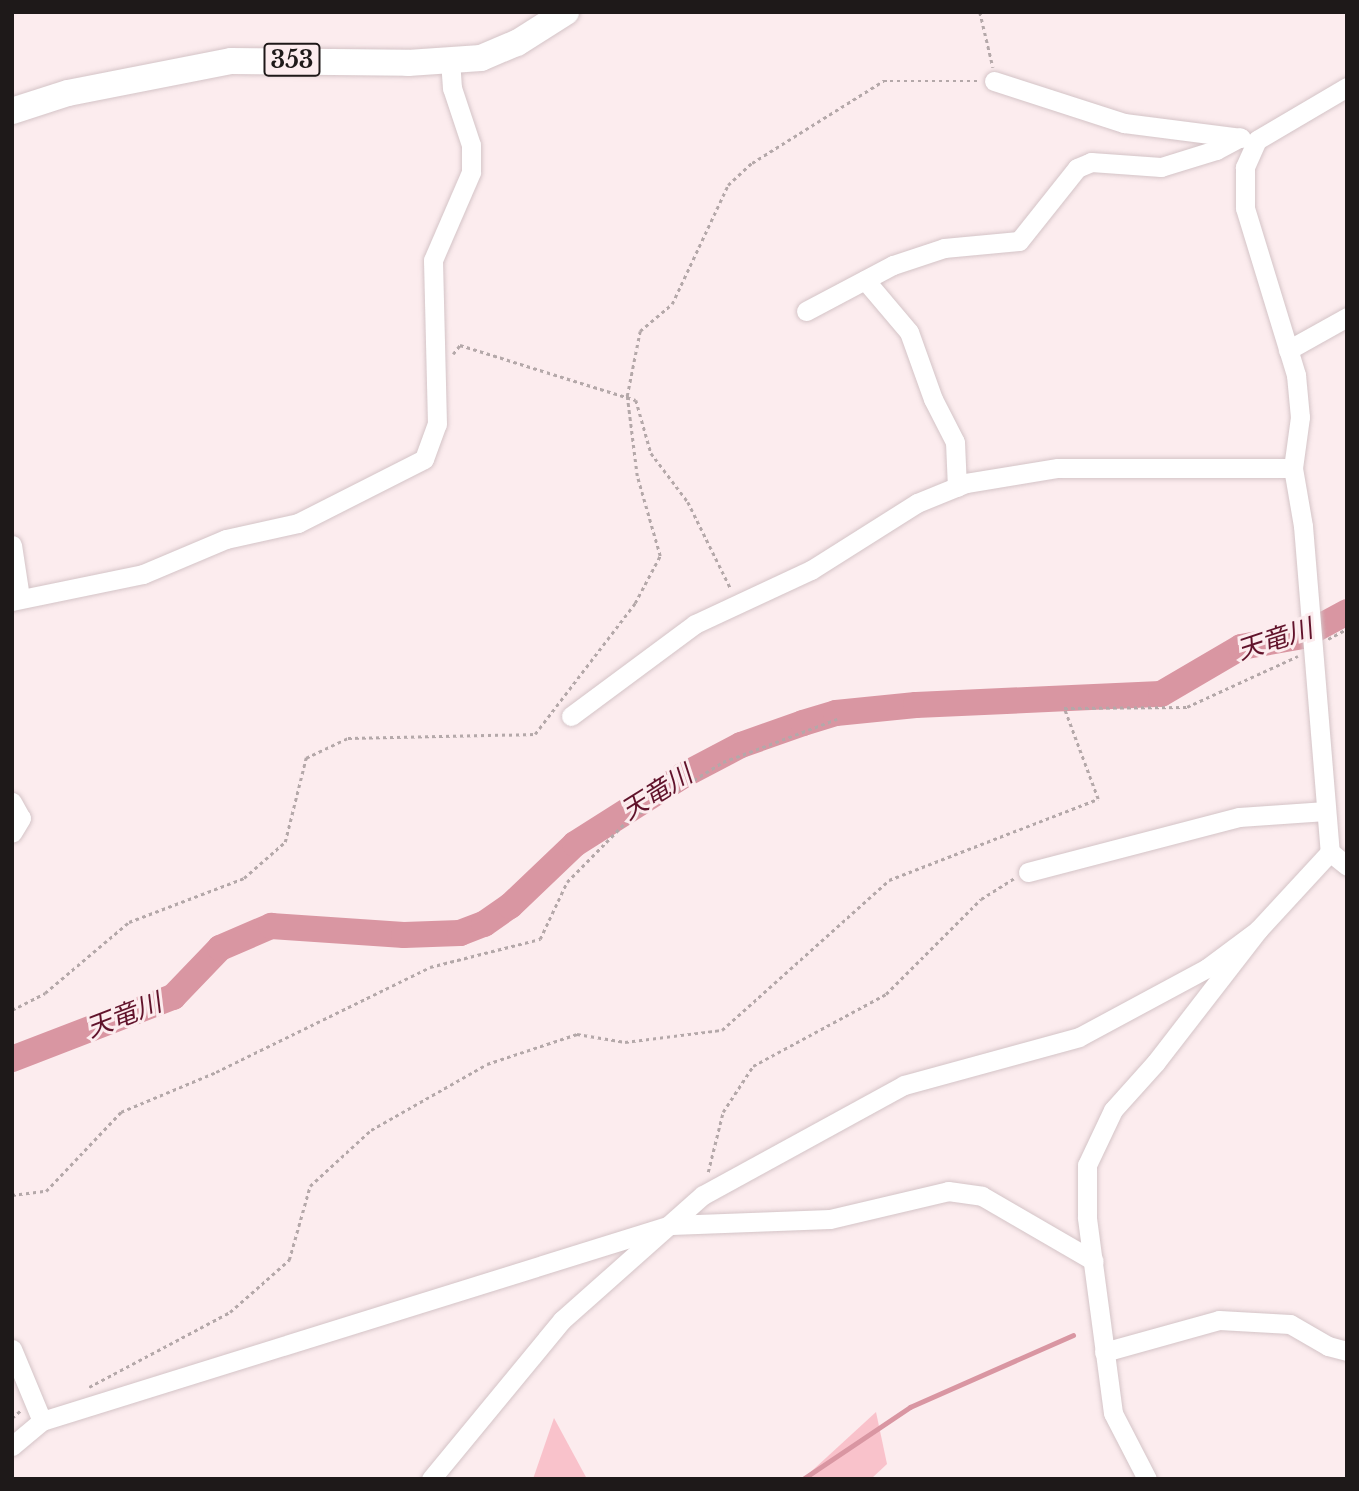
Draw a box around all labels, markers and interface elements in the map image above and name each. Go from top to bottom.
road number: 353 [262,40,322,80]
water label: 天竜川 [1233,613,1317,667]
water label: 天竜川 [616,759,698,827]
water label: 天竜川 [82,987,166,1045]

